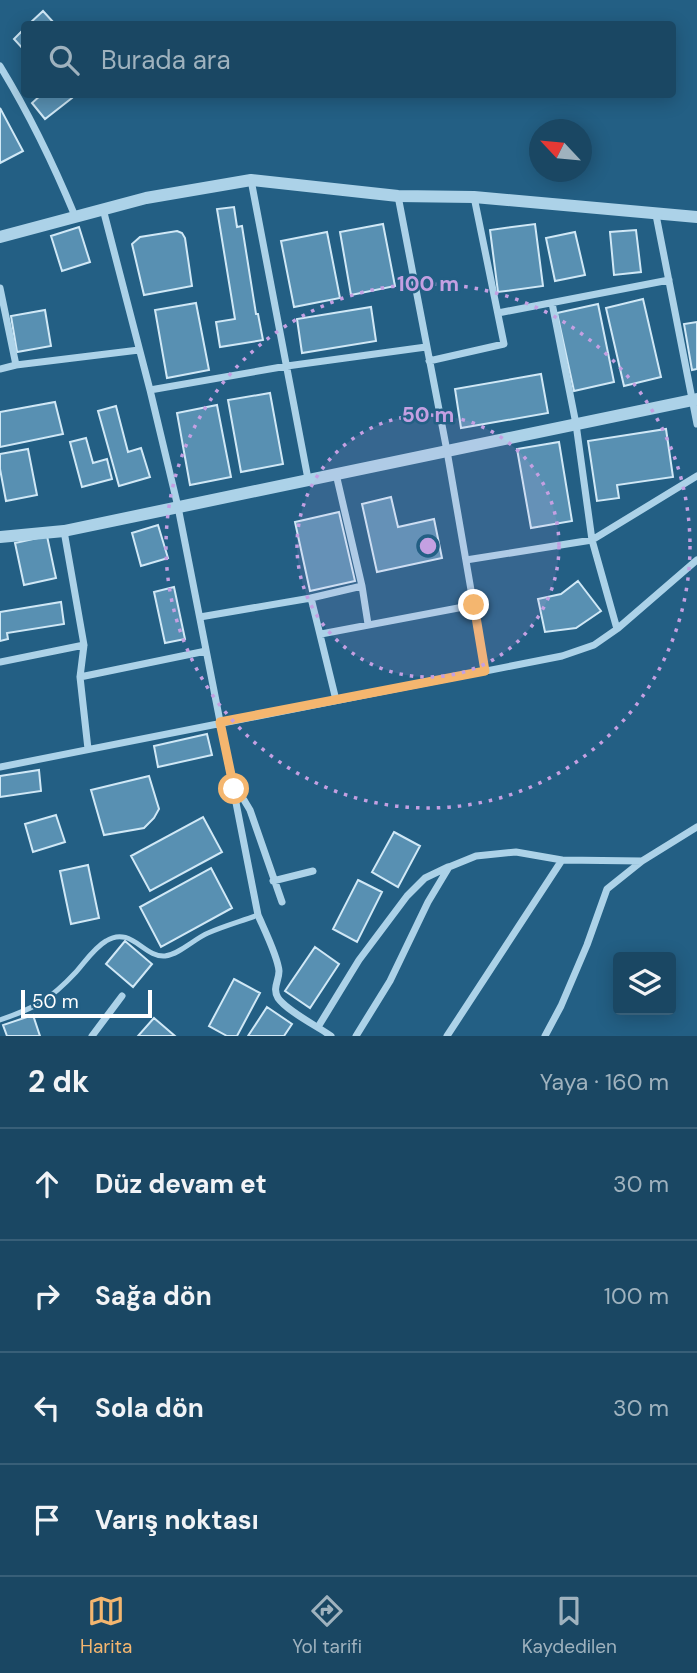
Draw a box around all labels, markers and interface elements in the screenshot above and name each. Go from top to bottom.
search box [21,21,676,98]
icon: search [45,41,83,79]
text: Burada ara [101,43,231,77]
north arrow [529,119,592,182]
text: 100 m [397,270,459,298]
text: 50 m [402,401,454,429]
centre of rings [416,534,440,558]
route end [458,589,489,620]
route start [218,773,249,804]
map controls [613,952,676,1015]
button: layers [613,952,676,1015]
scale bar [21,987,152,1019]
text: 50 m [32,989,79,1014]
text: 2 dk [28,1062,89,1101]
text: Yaya · 160 m [540,1067,669,1097]
icon: ahead [28,1165,66,1203]
text: Düz devam et [95,1167,267,1201]
text: 30 m [613,1169,669,1199]
icon: right [28,1277,66,1315]
text: Sağa dön [95,1279,212,1313]
text: 100 m [604,1281,669,1311]
icon: left [28,1389,66,1427]
text: Sola dön [95,1391,204,1425]
text: 30 m [613,1393,669,1423]
icon: arrive [28,1501,66,1539]
text: Varış noktası [95,1503,259,1537]
tab: Harita [80,1592,132,1659]
tab: Yol tarifi [292,1592,362,1659]
tab: Kaydedilen [522,1592,617,1659]

